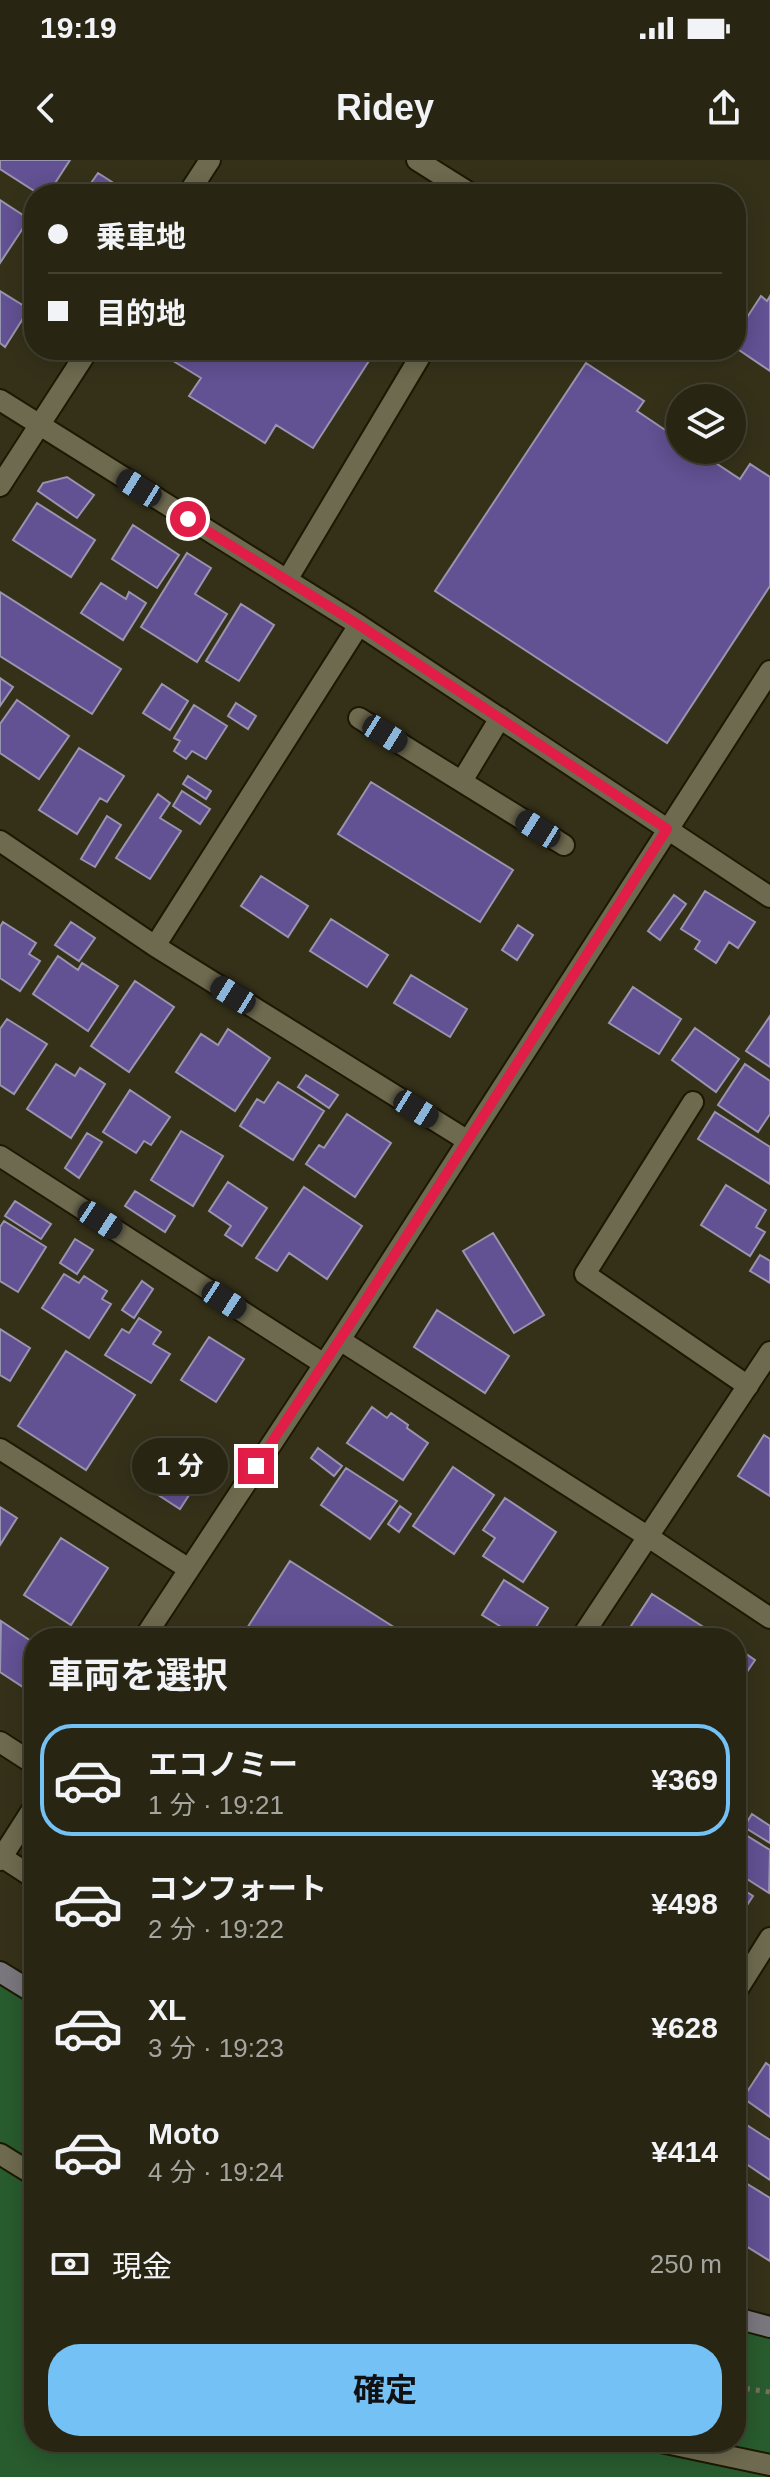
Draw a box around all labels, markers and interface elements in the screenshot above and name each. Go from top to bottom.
text: 19:19 [40,11,117,44]
icon: back [24,86,68,130]
icon: share [702,86,746,130]
text: Ridey [336,87,434,128]
text: 乗車地 [96,220,186,253]
text: 目的地 [96,297,186,330]
map controls [666,384,746,464]
button: layers [666,384,746,464]
car [112,465,166,511]
route start [170,501,206,537]
car [358,711,412,757]
car [511,806,565,852]
car [206,972,260,1018]
car [389,1086,443,1132]
car [73,1197,127,1243]
car [197,1277,251,1323]
callout: 1 分 [132,1438,228,1494]
route end [238,1448,274,1484]
text: 1 分 [156,1451,204,1481]
text: 車両を選択 [48,1655,228,1696]
icon: car [52,1744,124,1816]
text: エコノミー [148,1748,298,1781]
text: ¥369 [651,1763,718,1796]
text: 1 分 · 19:21 [148,1790,284,1820]
icon: car [52,1868,124,1940]
text: コンフォート [148,1872,327,1905]
text: ¥498 [651,1887,718,1920]
text: 2 分 · 19:22 [148,1914,284,1944]
icon: car [52,1992,124,2064]
text: XL [148,1993,186,2026]
text: ¥628 [651,2011,718,2044]
text: 3 分 · 19:23 [148,2033,284,2063]
icon: car [52,2116,124,2188]
text: Moto [148,2117,220,2150]
text: ¥414 [651,2135,718,2168]
text: 4 分 · 19:24 [148,2157,284,2187]
icon: cash [48,2242,92,2286]
text: 250 m [650,2249,722,2279]
text: 現金 [112,2250,172,2283]
button: 確定 [48,2344,722,2436]

